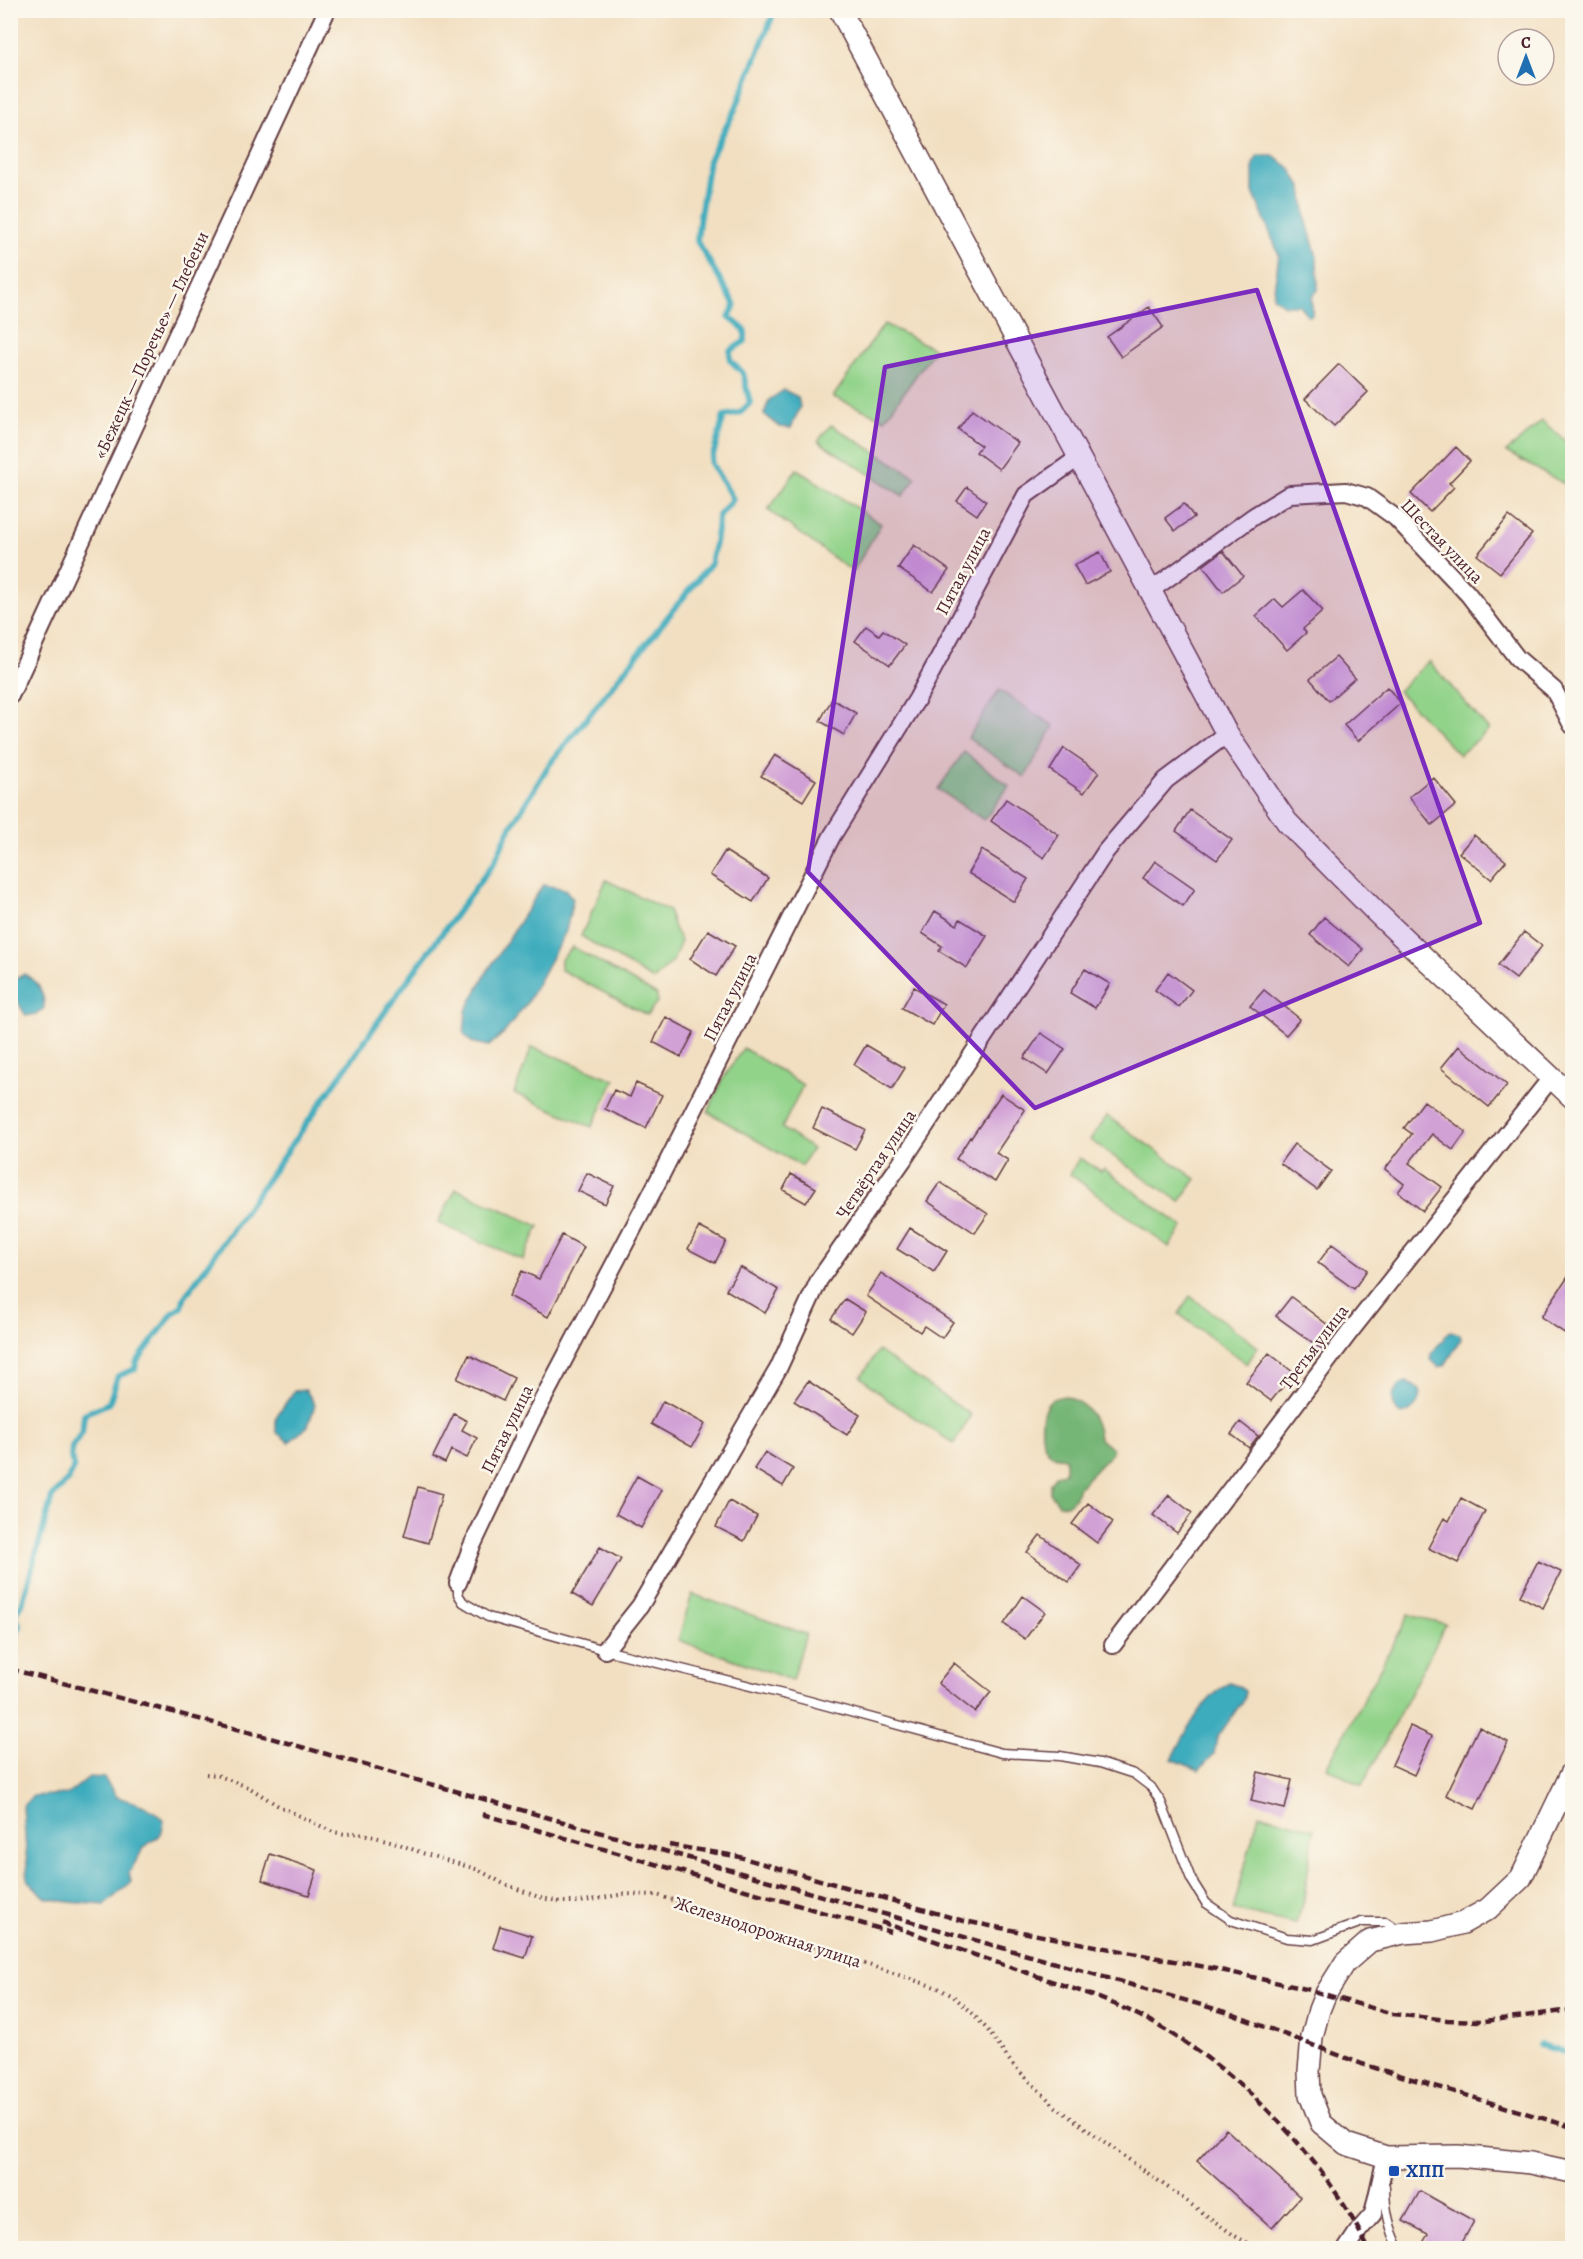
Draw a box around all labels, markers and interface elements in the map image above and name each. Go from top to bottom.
north arrow [1496,27,1556,87]
text: С [1521,32,1531,54]
street label: «Бежецк — Поречье» — Глебени [88,227,214,463]
street label: Шестая улица [1395,493,1489,589]
street label: Пятая улица [930,522,996,619]
street label: Пятая улица [698,948,763,1045]
street label: Четвёртая улица [830,1104,922,1223]
street label: Третья улица [1274,1299,1354,1395]
street label: Пятая улица [475,1380,539,1477]
street label: Железнодорожная улица [671,1890,865,1974]
place label: ХПП [1406,2159,1444,2183]
marker: ХПП [1387,2164,1401,2178]

